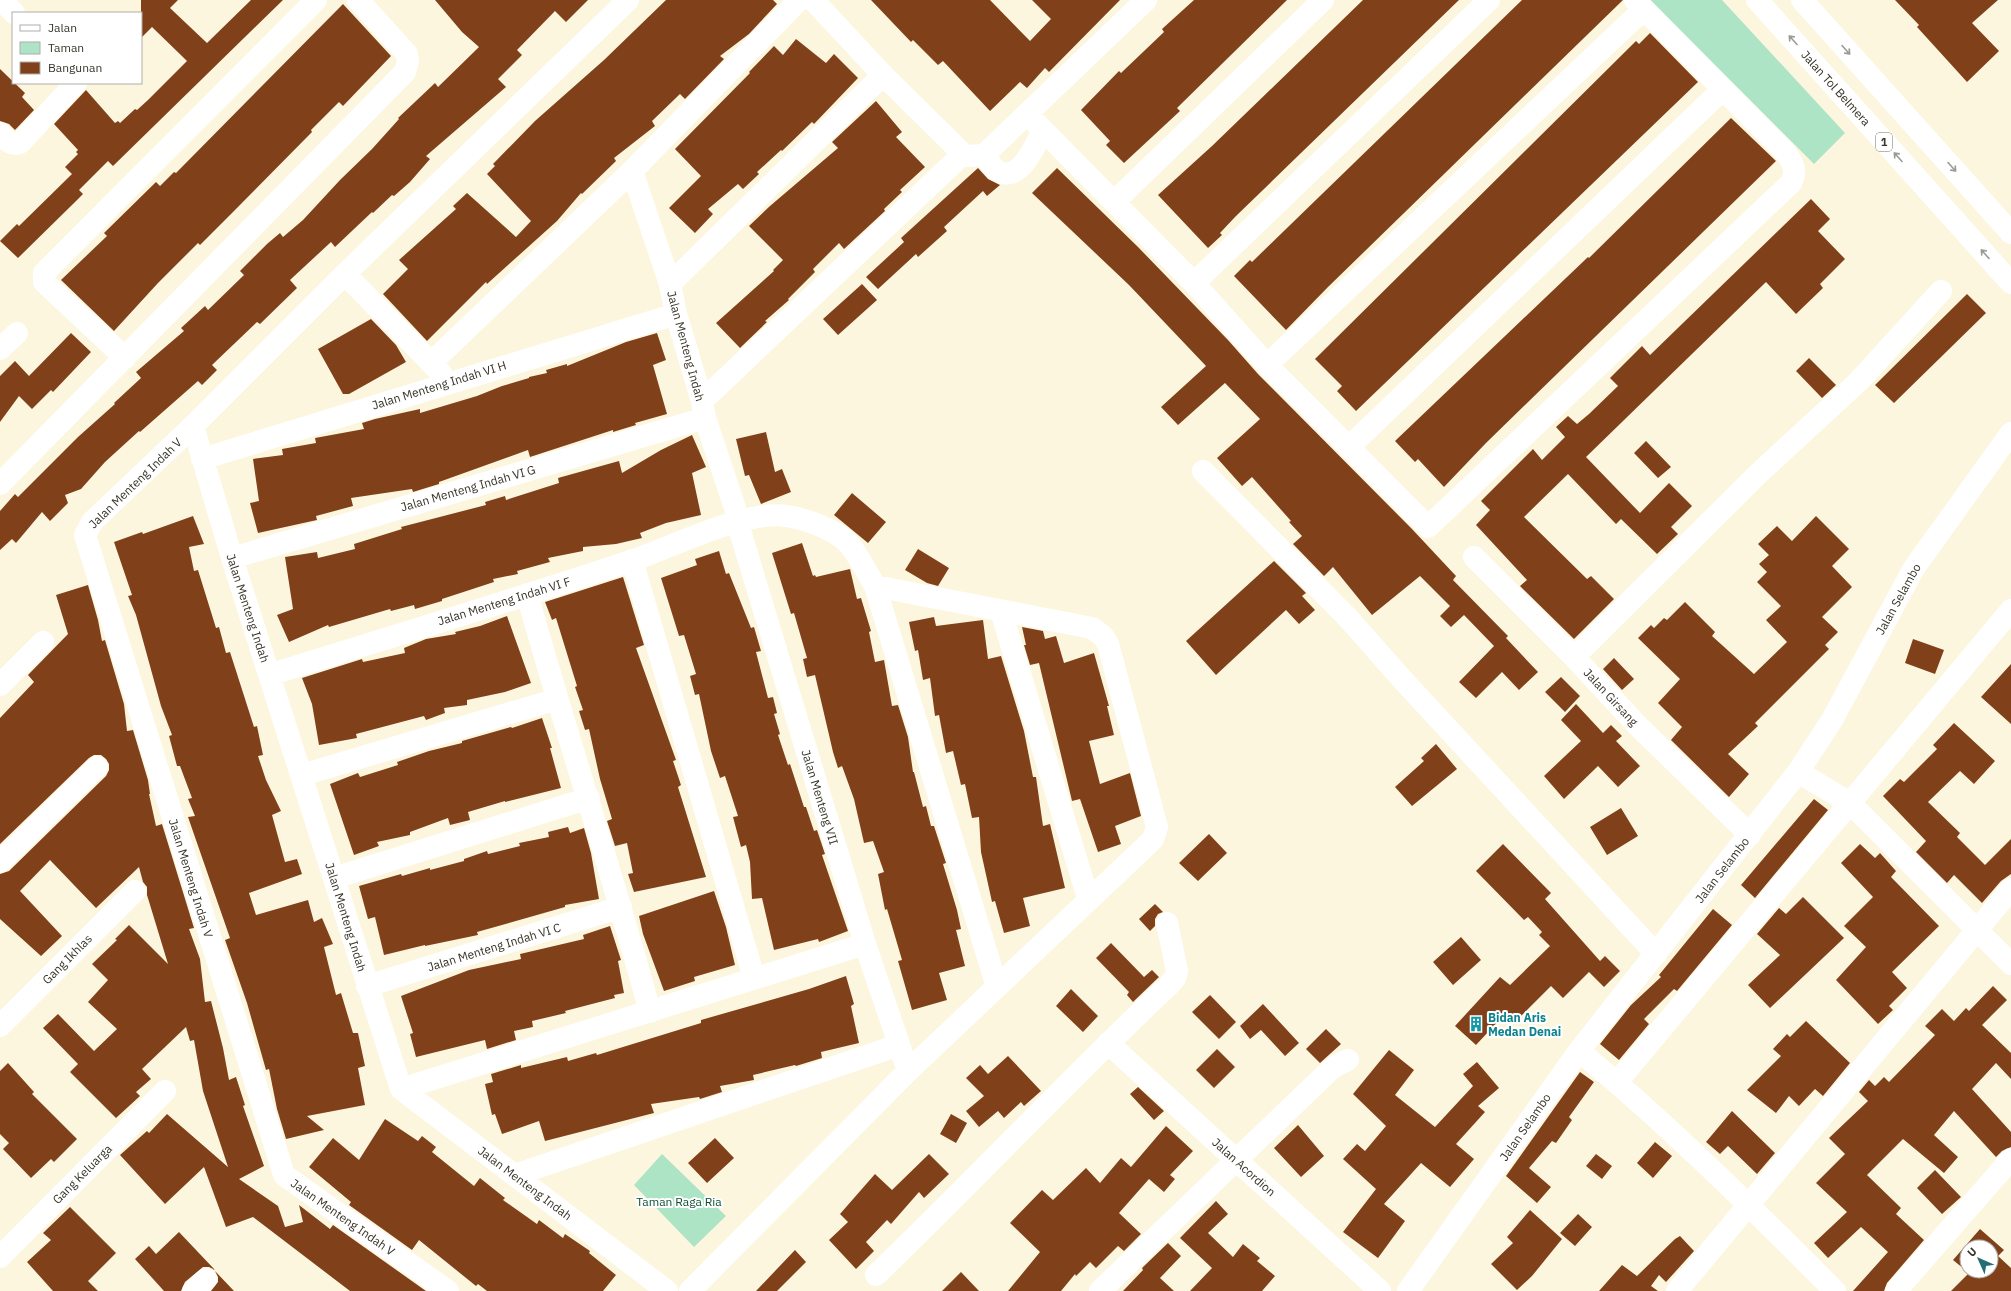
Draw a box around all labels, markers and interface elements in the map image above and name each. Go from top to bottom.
legend [12,12,142,84]
text: Jalan [48,20,77,35]
one-way arrow [1788,35,1797,45]
text: Taman [48,40,84,55]
one-way arrow [1842,45,1851,55]
street label: Jalan Tol Belmera [1798,47,1874,129]
text: Bangunan [48,60,102,75]
road number: 1 [1876,133,1892,151]
one-way arrow [1894,153,1903,163]
one-way arrow [1947,162,1956,172]
one-way arrow [1980,249,1990,259]
street label: Jalan Menteng Indah [664,289,708,403]
street label: Jalan Menteng Indah VI H [370,357,508,413]
street label: Jalan Menteng Indah V [85,434,185,531]
street label: Jalan Menteng Indah VI G [399,462,537,514]
street label: Jalan Menteng Indah [223,552,273,664]
street label: Jalan Selambo [1872,560,1924,637]
street label: Jalan Menteng Indah VI F [436,574,572,628]
street label: Jalan Girsang [1581,665,1642,729]
street label: Jalan Menteng VII [798,748,842,847]
street label: Jalan Menteng Indah V [166,817,216,940]
street label: Jalan Selambo [1692,834,1752,906]
street label: Jalan Menteng Indah [322,861,370,973]
street label: Jalan Menteng Indah VI C [425,919,563,974]
street label: Gang Ikhlas [39,931,95,987]
place label: Bidan Aris Medan Denai [1488,1010,1561,1039]
building icon: Bidan Aris Medan Denai [1467,1015,1485,1033]
street label: Jalan Selambo [1496,1090,1554,1164]
street label: Jalan Acordion [1209,1135,1279,1199]
street label: Gang Keluarga [49,1141,115,1207]
street label: Jalan Menteng Indah [475,1143,575,1223]
street label: Jalan Menteng Indah V [288,1175,399,1259]
park label: Taman Raga Ria [636,1194,722,1209]
north arrow [1959,1239,1999,1279]
text: U [1964,1244,1980,1260]

